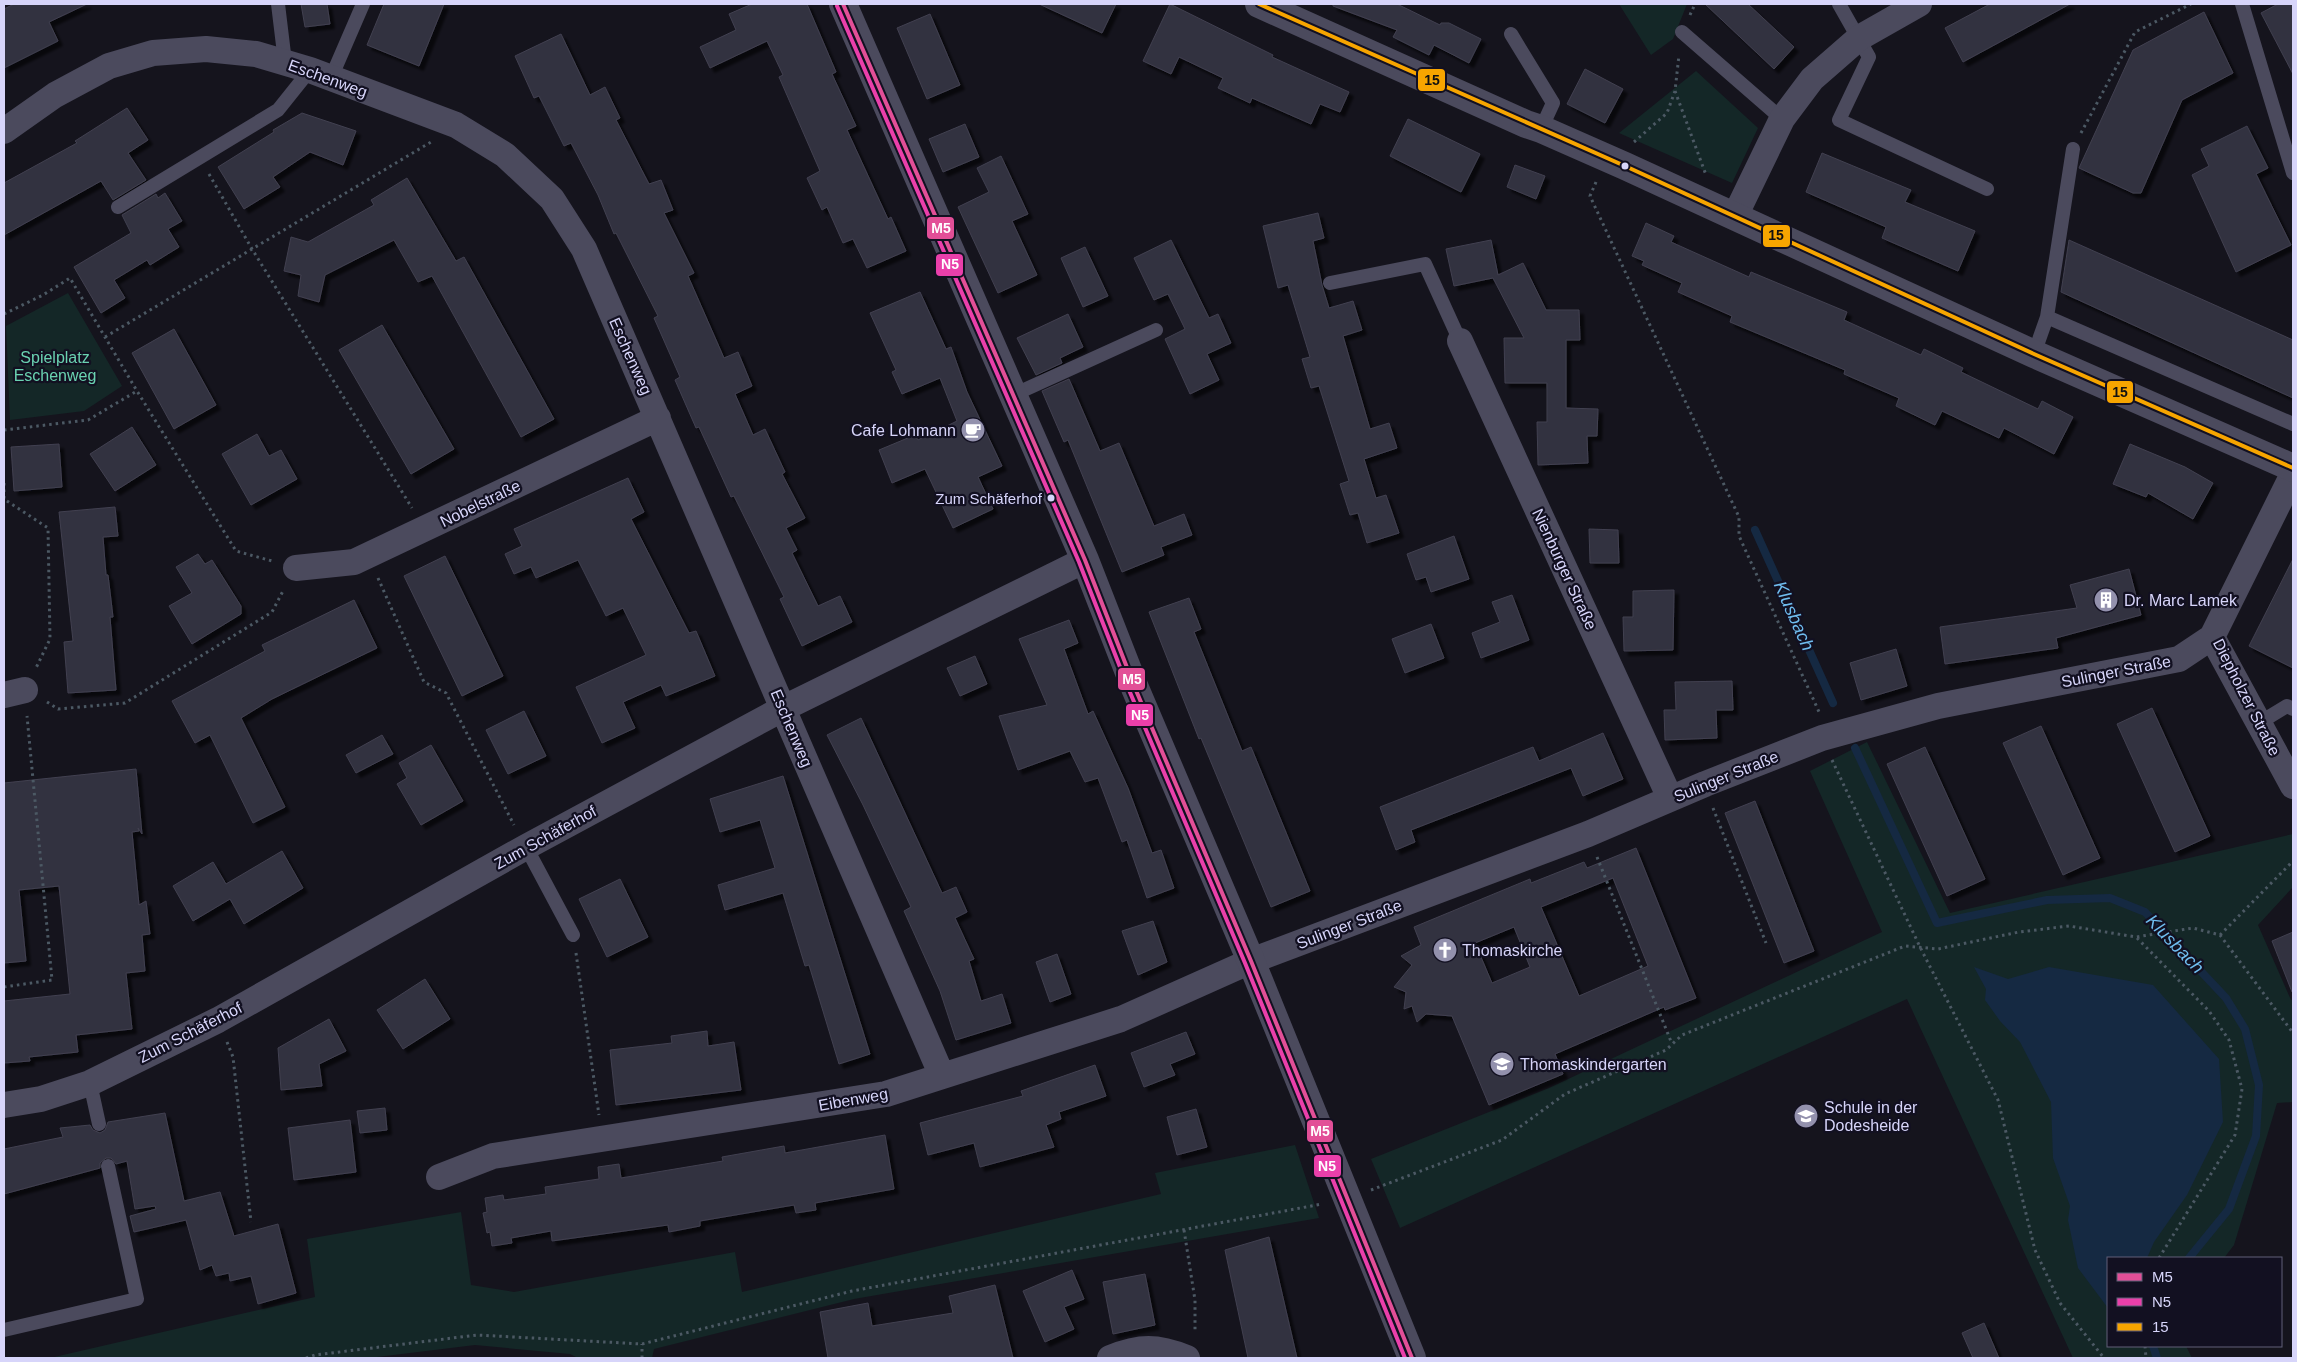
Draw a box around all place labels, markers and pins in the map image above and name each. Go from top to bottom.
unlabelled marker [1620,161,1630,171]
cafe icon: Cafe Lohmann [960,417,986,443]
place label: Cafe Lohmann [851,422,956,439]
place label: Zum Schäferhof [935,490,1043,507]
marker: Zum Schäferhof [1046,493,1056,503]
building icon: Dr. Marc Lamek [2093,587,2119,613]
place label: Dr. Marc Lamek [2124,592,2238,609]
church icon: Thomaskirche [1432,937,1458,963]
place label: Thomaskirche [1462,942,1563,959]
school or university icon: Thomaskindergarten [1489,1051,1515,1077]
place label: Thomaskindergarten [1520,1056,1667,1073]
place label: Schule in der Dodesheide [1824,1099,1918,1134]
school or university icon: Schule in der Dodesheide [1793,1103,1819,1129]

